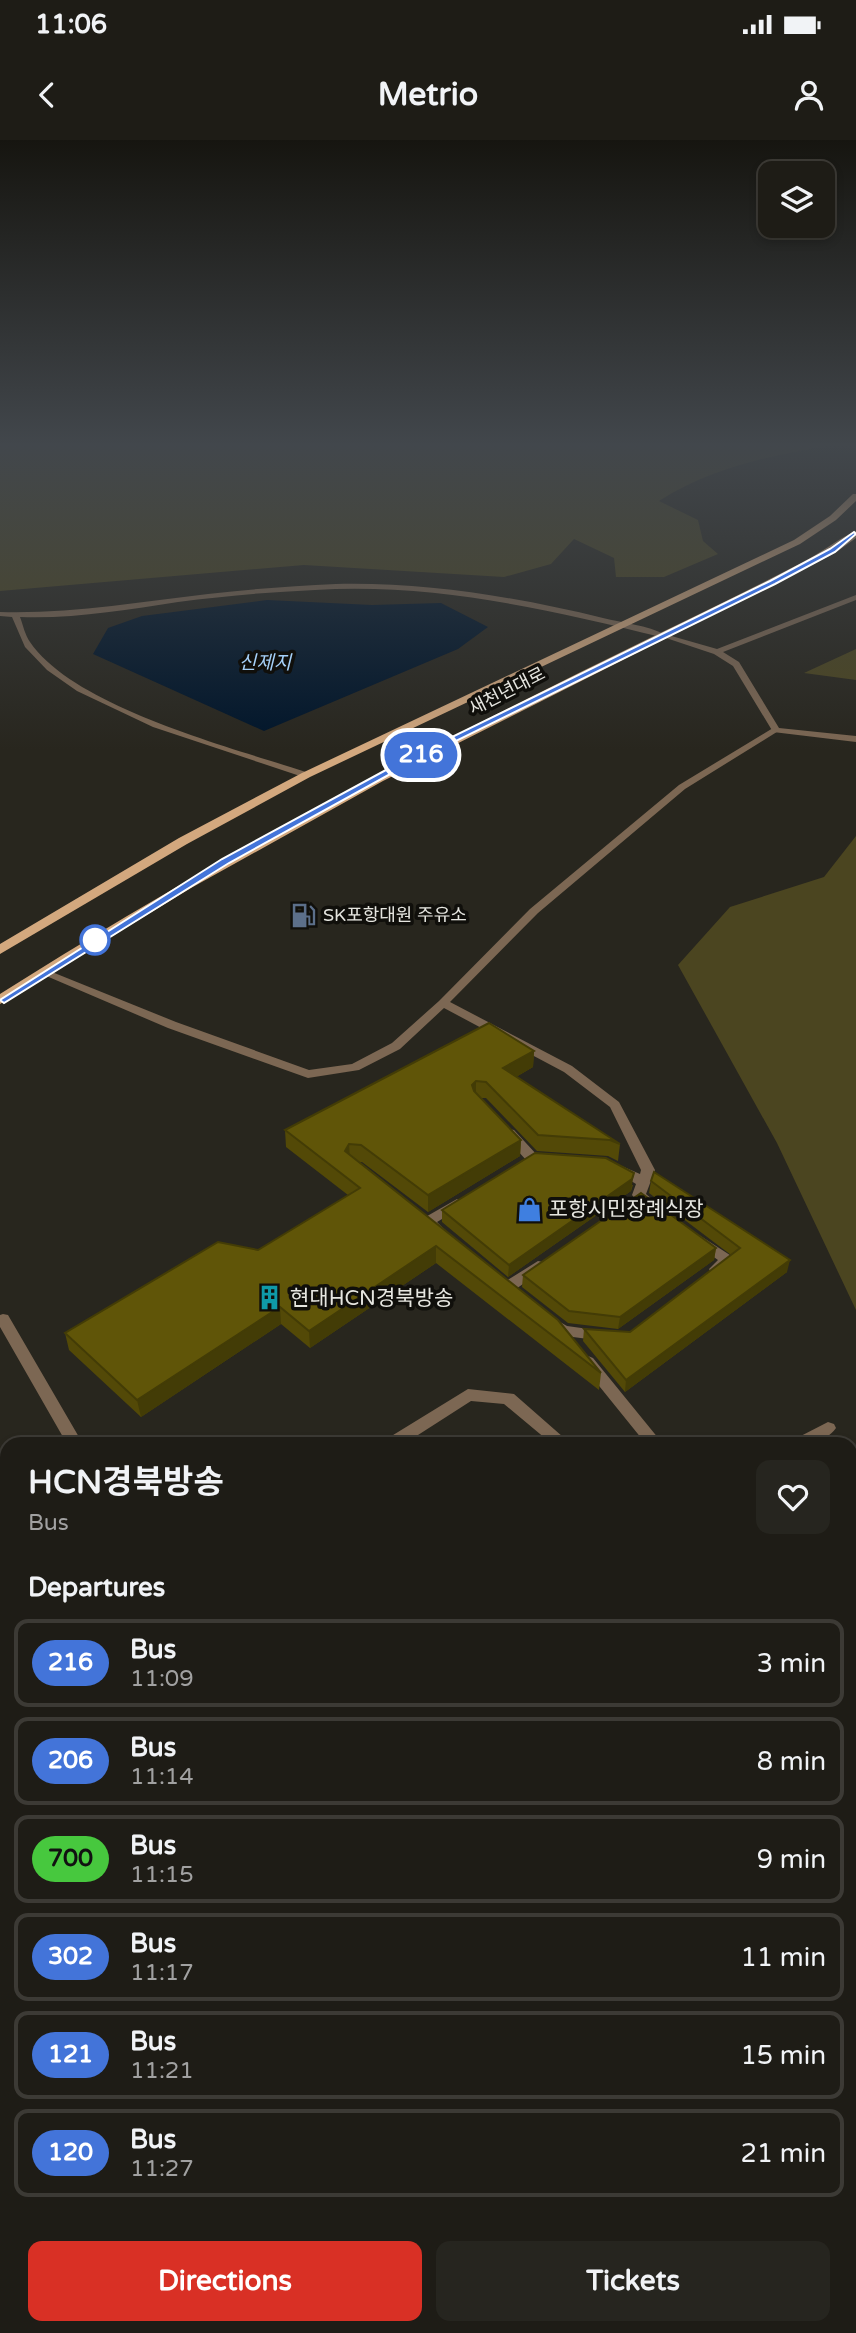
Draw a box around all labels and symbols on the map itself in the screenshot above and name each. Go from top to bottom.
water label: 신제지 [239,652,293,674]
street label: 새천년대로 [465,662,549,720]
line badge: 216 [381,732,461,778]
fuel station icon: SK포항대원 주유소 [289,901,317,929]
place label: SK포항대원 주유소 [323,904,467,926]
unlabelled marker [80,925,110,955]
shop icon: 포항시민장례식장 [515,1195,543,1223]
place label: 포항시민장례식장 [549,1197,704,1222]
building icon: 현대HCN경북방송 [256,1284,284,1312]
place label: 현대HCN경북방송 [290,1286,453,1311]

